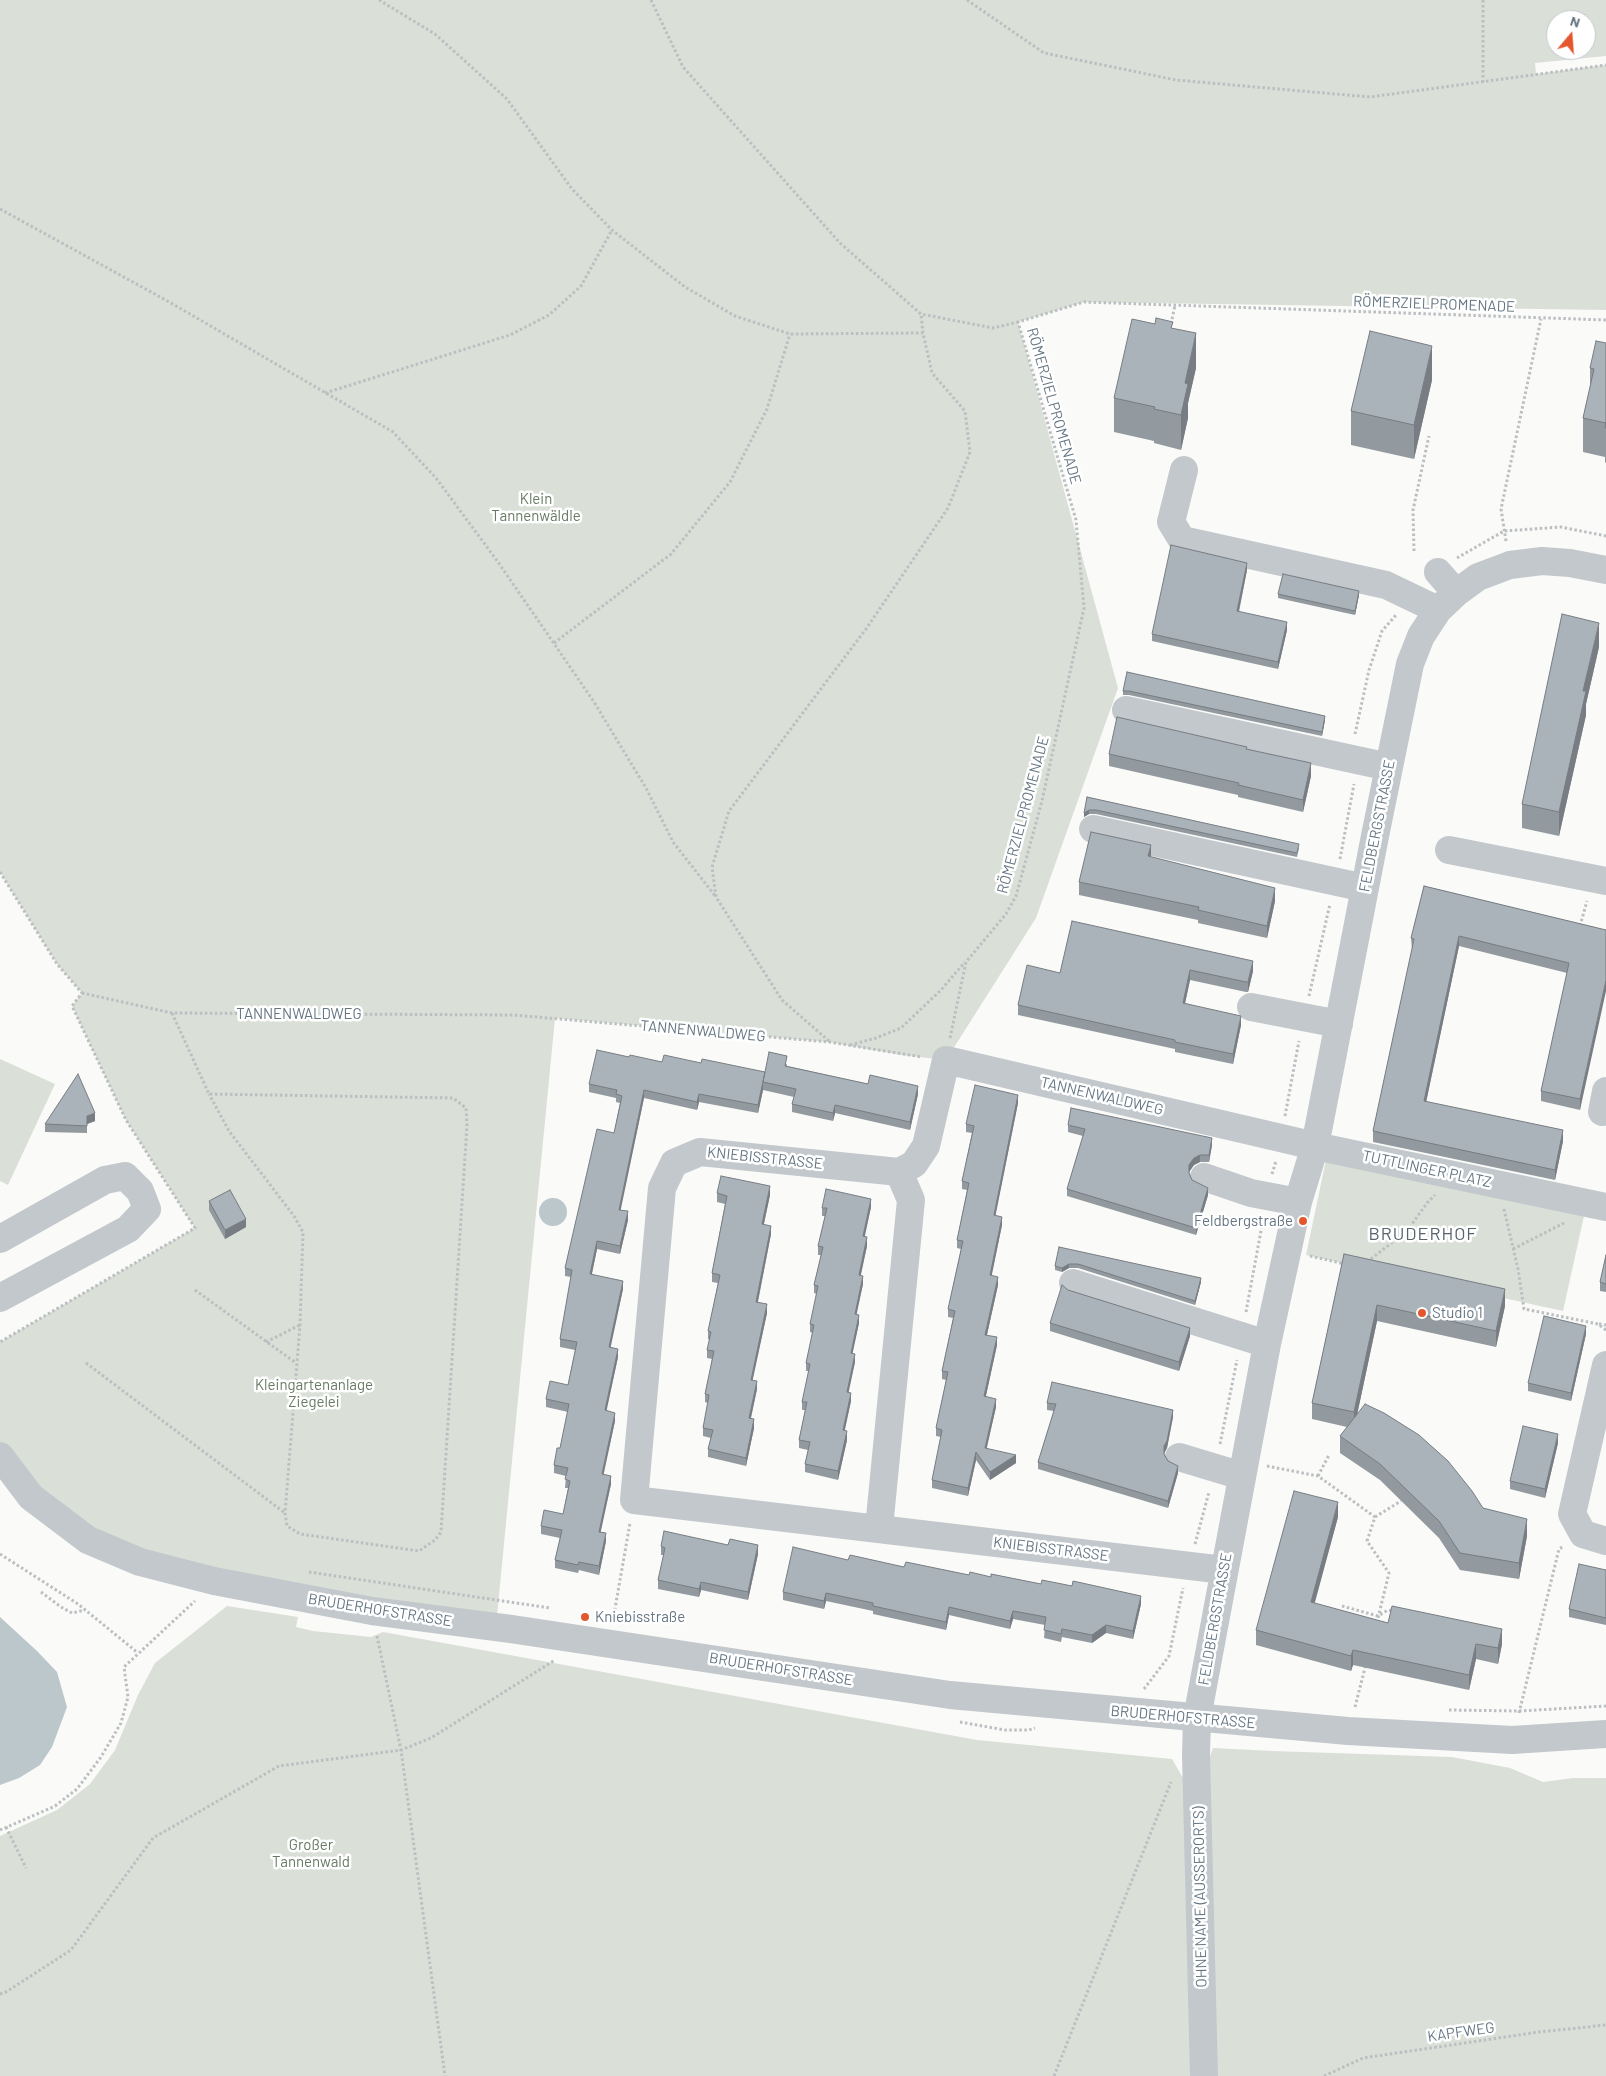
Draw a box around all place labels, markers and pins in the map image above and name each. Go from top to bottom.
place label: Feldbergstraße [1194,1212,1293,1230]
marker: Feldbergstraße [1297,1215,1309,1227]
place label: Studio 1 [1432,1304,1483,1322]
marker: Studio 1 [1416,1307,1428,1319]
place label: Kniebisstraße [595,1608,685,1626]
marker: Kniebisstraße [579,1611,591,1623]

